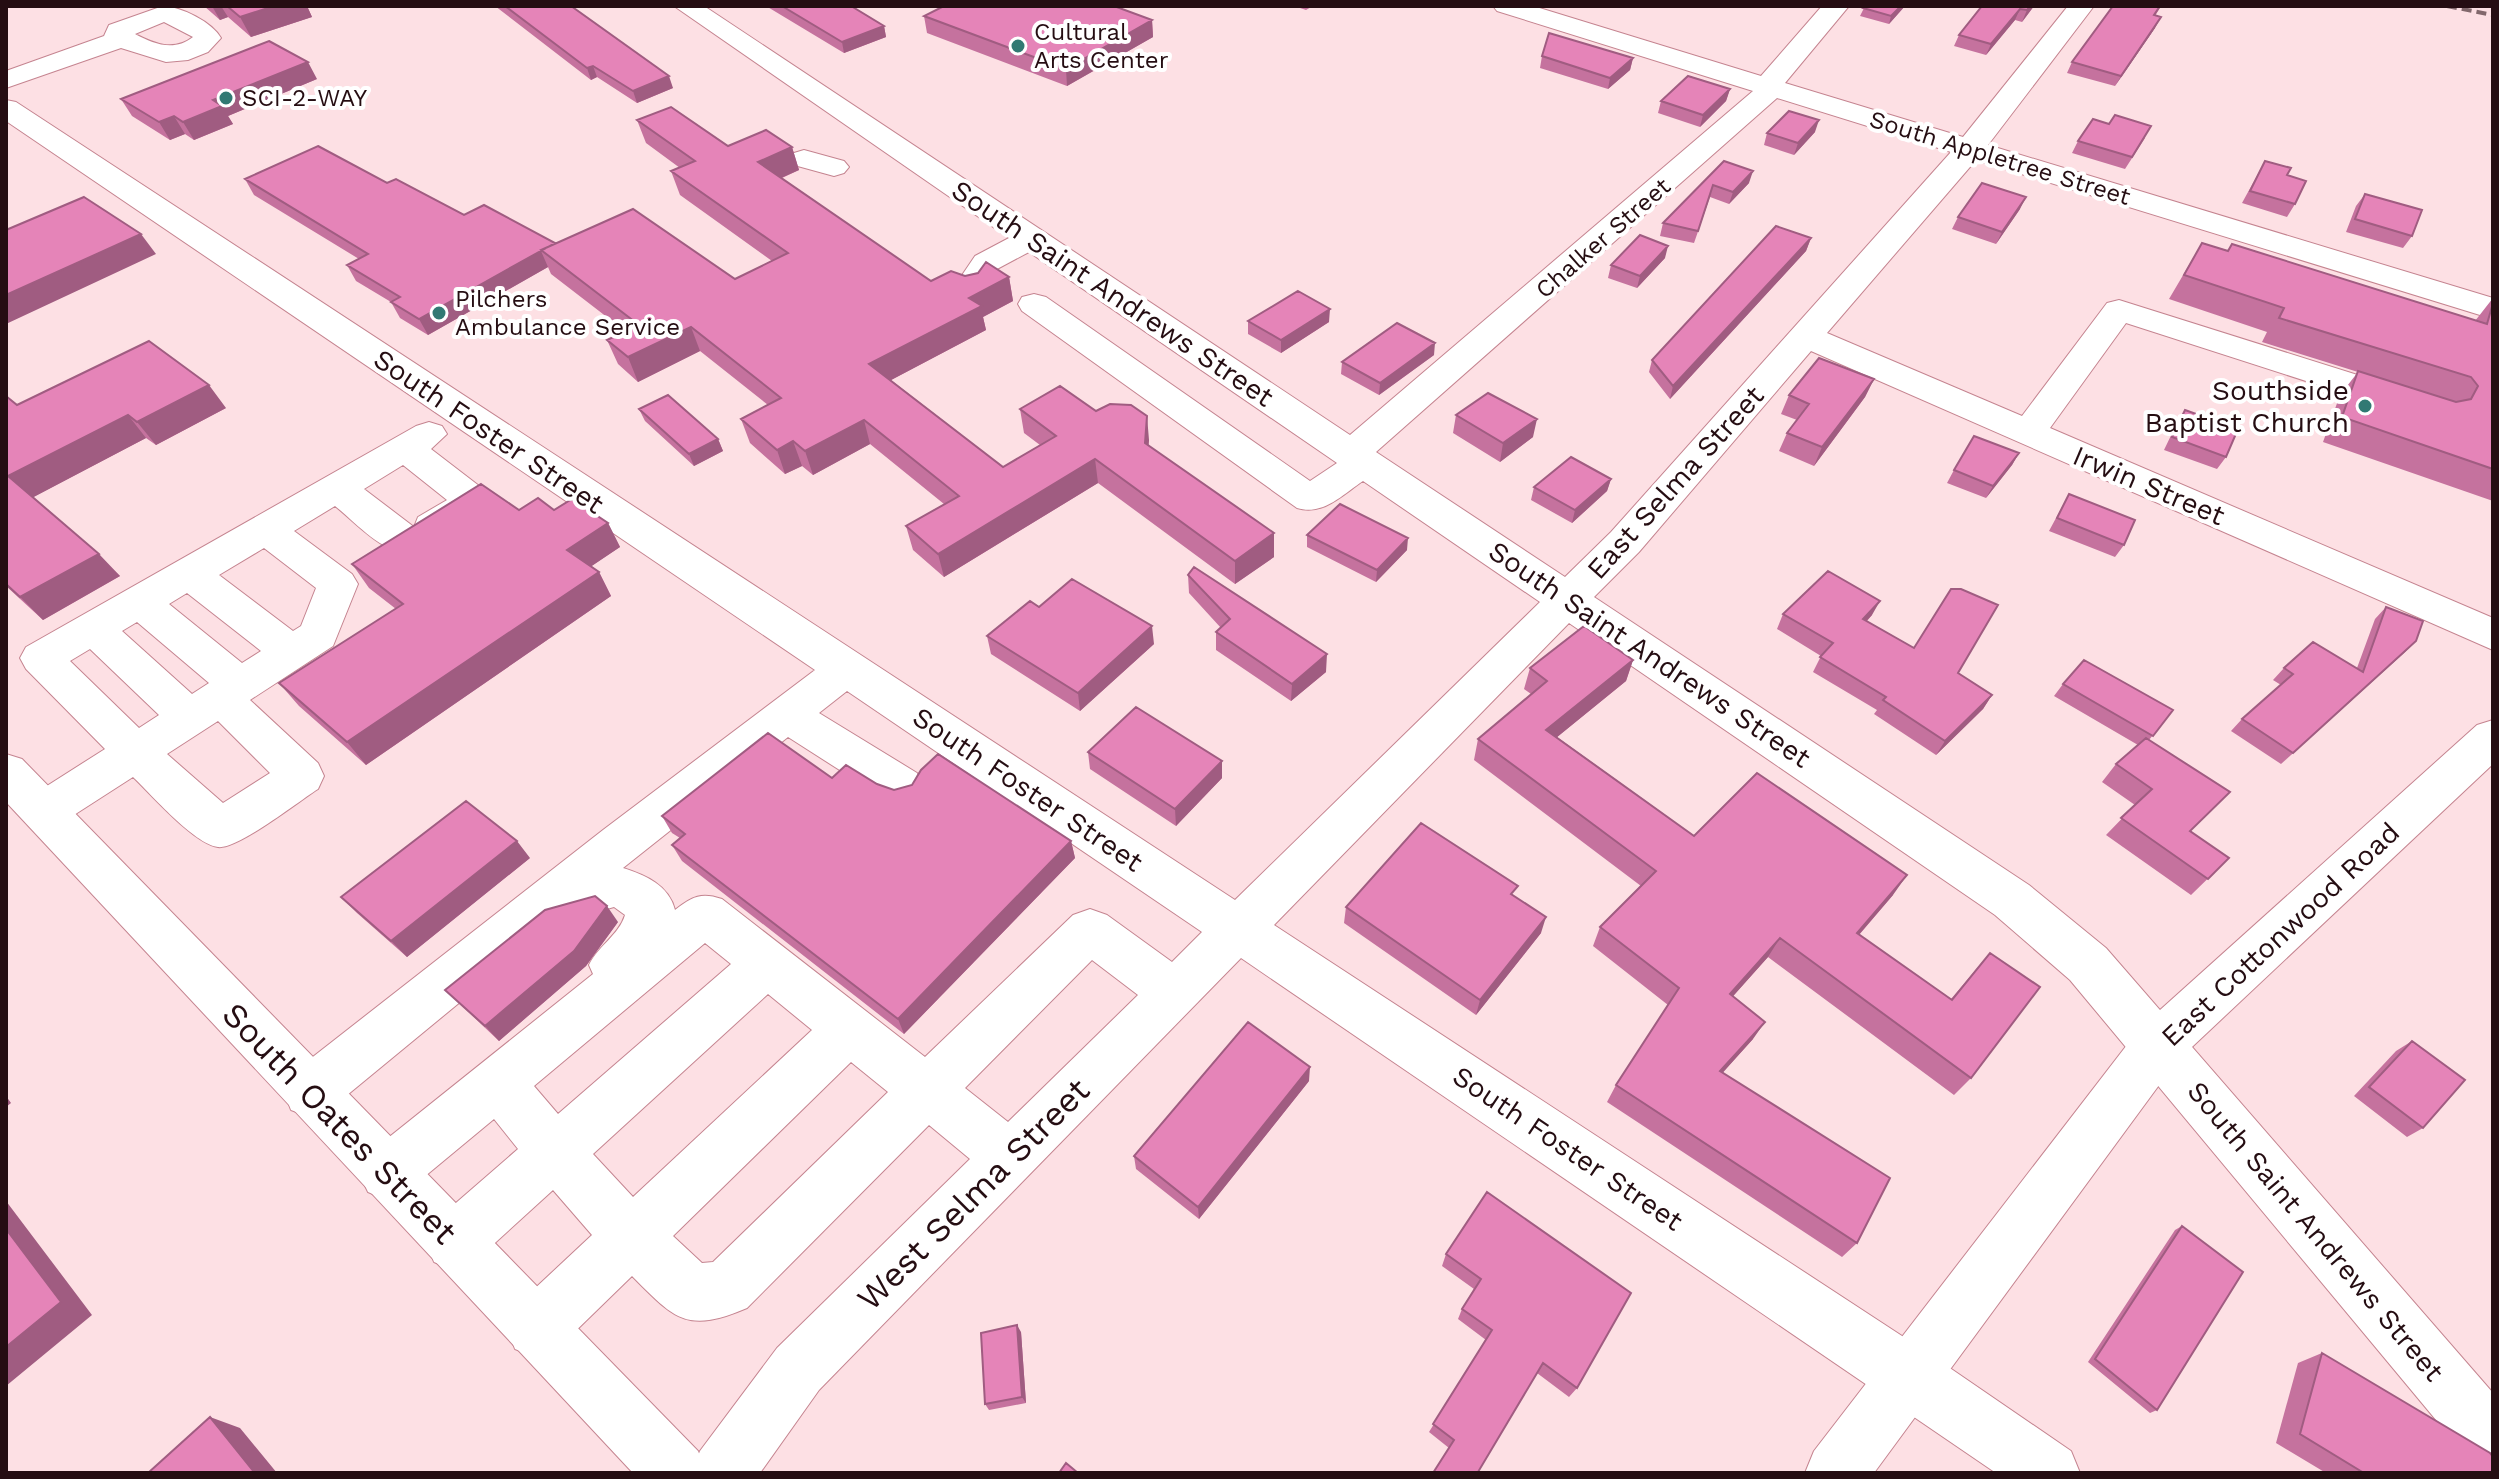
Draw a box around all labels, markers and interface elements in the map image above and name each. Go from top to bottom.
place label: Cultural Arts Center [1034,18,1169,74]
marker: Cultural Arts Center [1009,37,1027,55]
place label: SCI-2-WAY [242,84,368,112]
marker: SCI-2-WAY [217,89,235,107]
street label: South Appletree Street [1866,105,2134,211]
street label: Chalker Street [1530,172,1676,304]
street label: South Saint Andrews Street [946,173,1280,414]
place label: Pilchers Ambulance Service [455,285,680,341]
marker: Pilchers Ambulance Service [430,304,448,322]
street label: South Foster Street [367,342,610,521]
place label: Southside Baptist Church [2145,374,2349,439]
street label: East Selma Street [1580,379,1771,586]
marker: Southside Baptist Church [2356,397,2374,415]
street label: Irwin Street [2068,439,2230,532]
street label: South Saint Andrews Street [1483,534,1817,775]
street label: South Foster Street [906,700,1149,879]
street label: East Cottonwood Road [2155,816,2406,1053]
street label: South Oates Street [215,994,465,1252]
street label: South Foster Street [1446,1059,1689,1238]
street label: West Selma Street [849,1070,1097,1318]
street label: South Saint Andrews Street [2181,1075,2451,1388]

